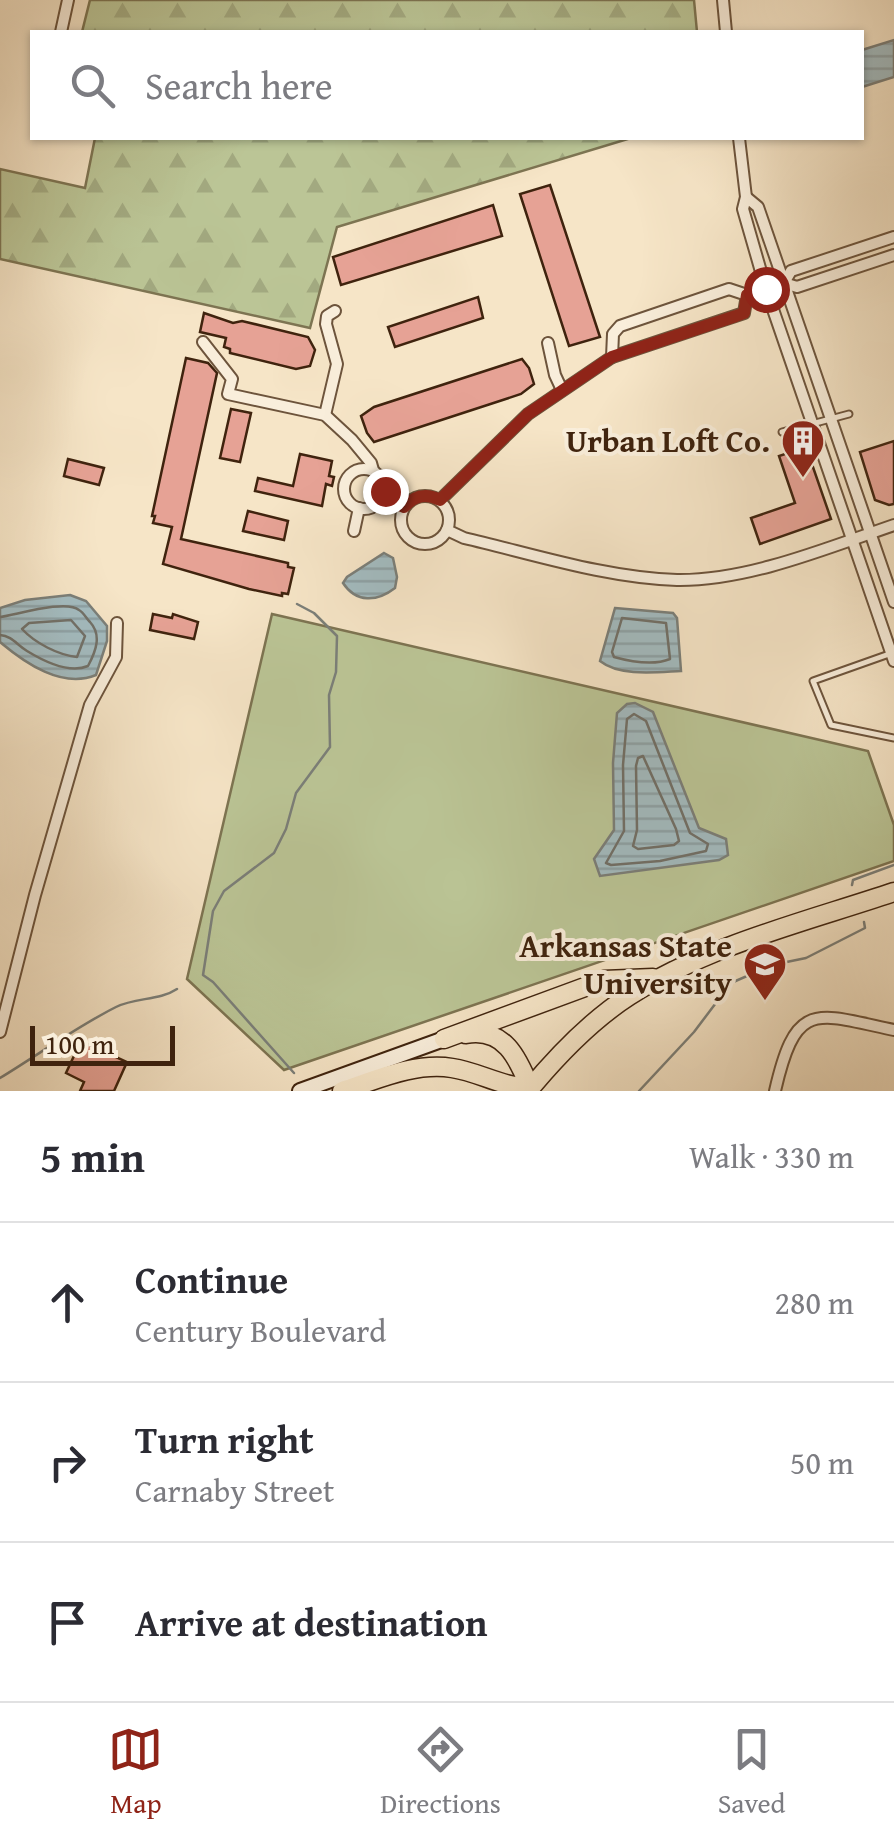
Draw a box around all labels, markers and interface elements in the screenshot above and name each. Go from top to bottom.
search box [30,30,864,140]
text: Search here [145,57,333,113]
icon: search [65,58,120,113]
route start [744,267,790,313]
place label: Urban Loft Co. [566,417,770,464]
building icon: Urban Loft Co. [780,418,826,479]
route end [363,469,409,515]
place label: Arkansas State University [519,922,733,1006]
school or university icon: Arkansas State University [742,941,788,1002]
scale bar [30,1021,175,1066]
text: 100 m [45,1023,114,1064]
text: 5 min [40,1126,145,1187]
text: Walk · 330 m [689,1133,854,1180]
text: Continue [135,1251,288,1307]
icon: ahead [40,1275,95,1330]
text: 280 m [775,1279,854,1326]
text: Century Boulevard [135,1307,386,1354]
text: Turn right [135,1411,314,1467]
icon: right [40,1435,95,1490]
text: 50 m [790,1439,854,1486]
text: Carnaby Street [135,1467,334,1514]
text: Arrive at destination [135,1594,488,1650]
icon: arrive [40,1595,95,1650]
tab: Map [108,1722,163,1823]
tab: Directions [380,1722,501,1823]
tab: Saved [718,1722,786,1823]

